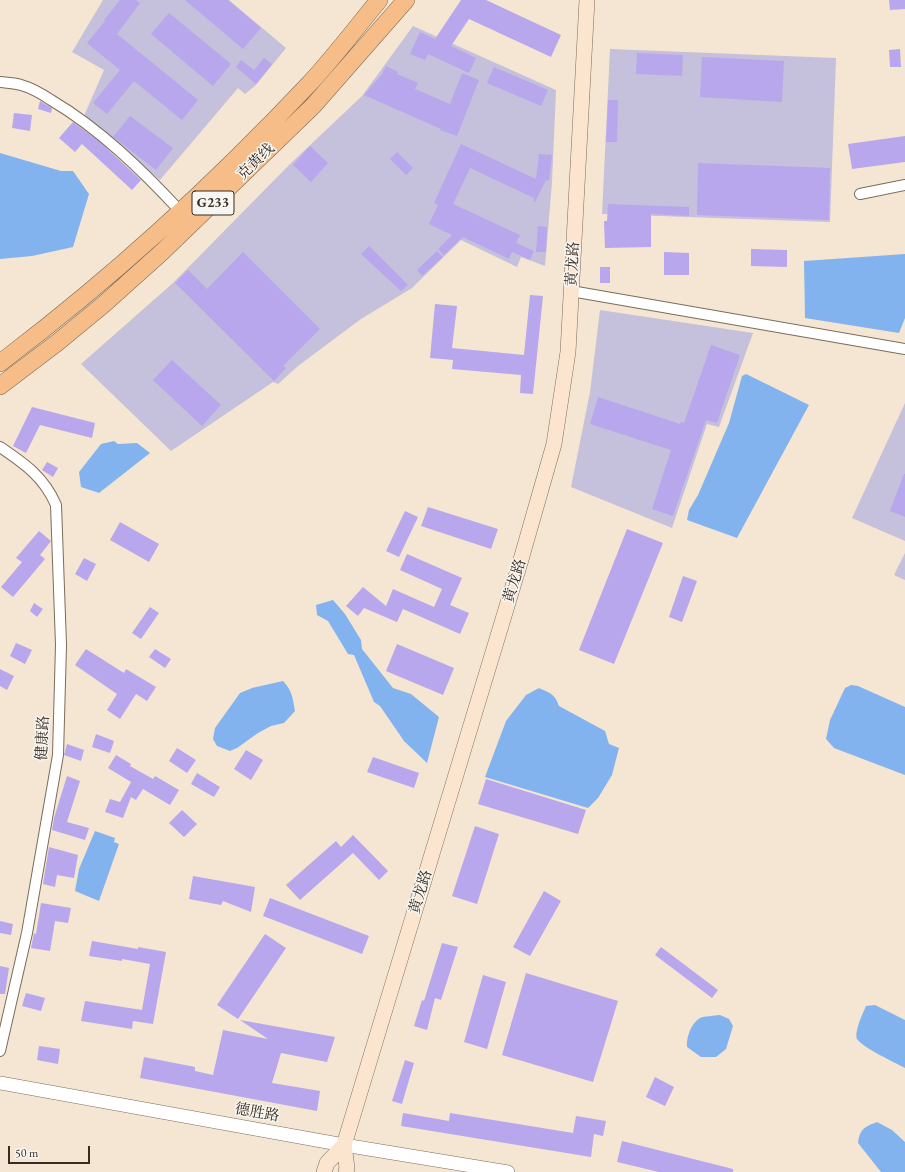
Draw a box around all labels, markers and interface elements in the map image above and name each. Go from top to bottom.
street label: 克黄线 [234,140,278,184]
road number: G233 [192,191,234,215]
street label: 黄龙路 [563,241,583,287]
street label: 黄龙路 [500,557,530,605]
street label: 健康路 [33,715,53,761]
street label: 黄龙路 [406,868,436,916]
street label: 德胜路 [233,1100,281,1126]
scale bar [10,1138,92,1164]
text: 50 m [15,1145,38,1161]

